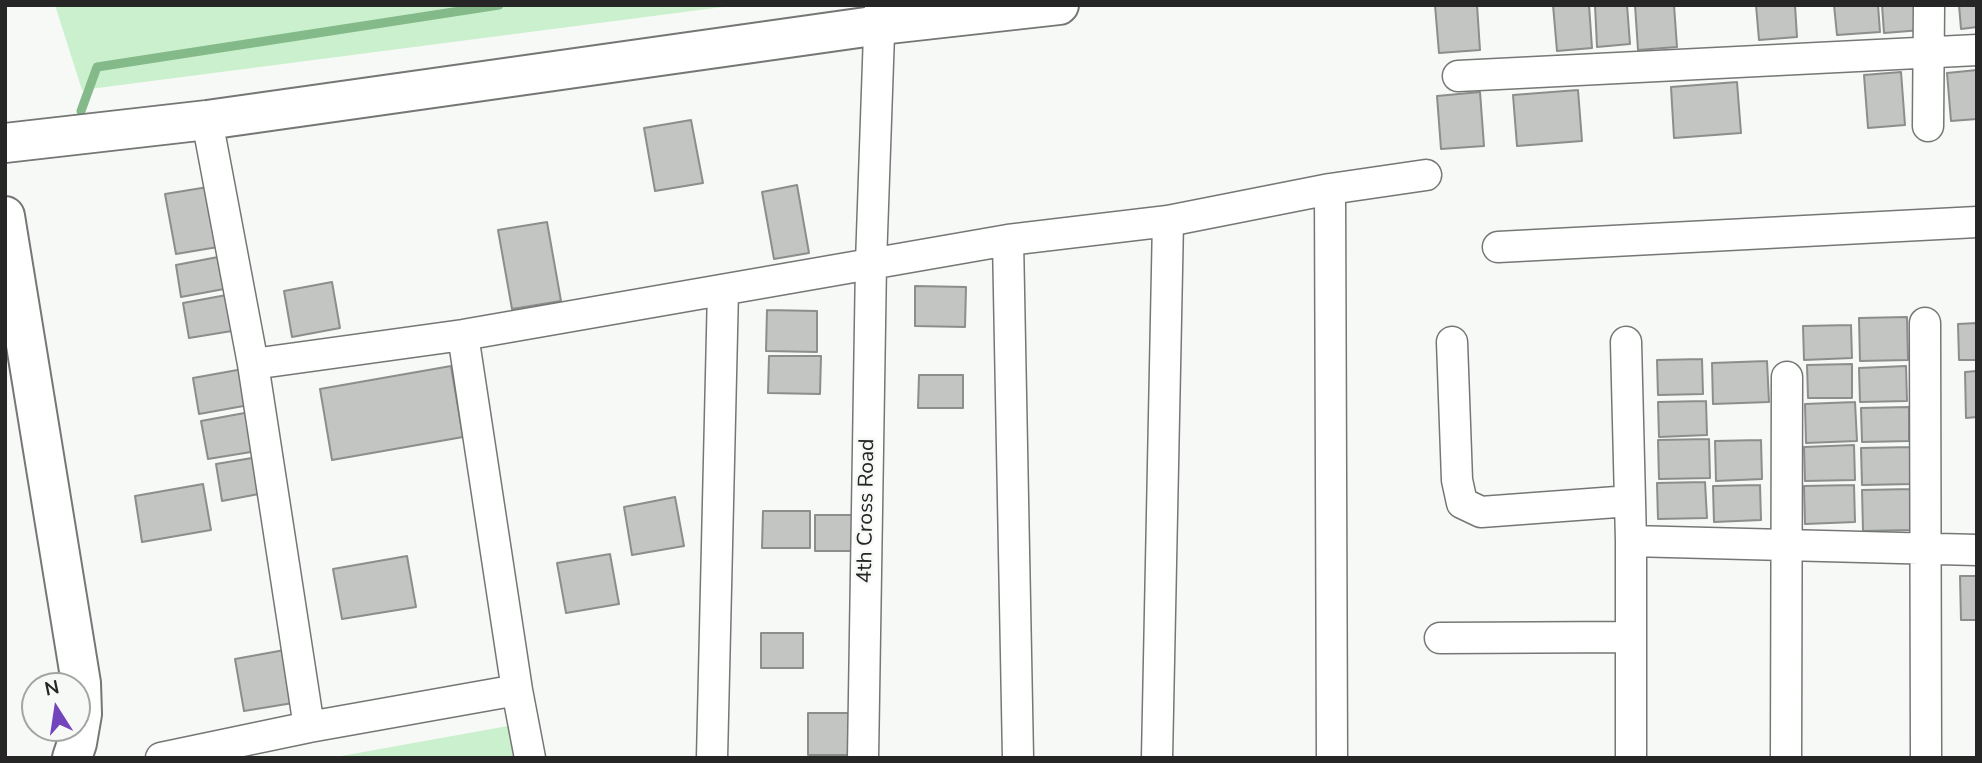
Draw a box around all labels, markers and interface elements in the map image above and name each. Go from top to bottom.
street label: 4th Cross Road [853,438,881,584]
north arrow [21,672,91,742]
text: N [42,674,62,703]

